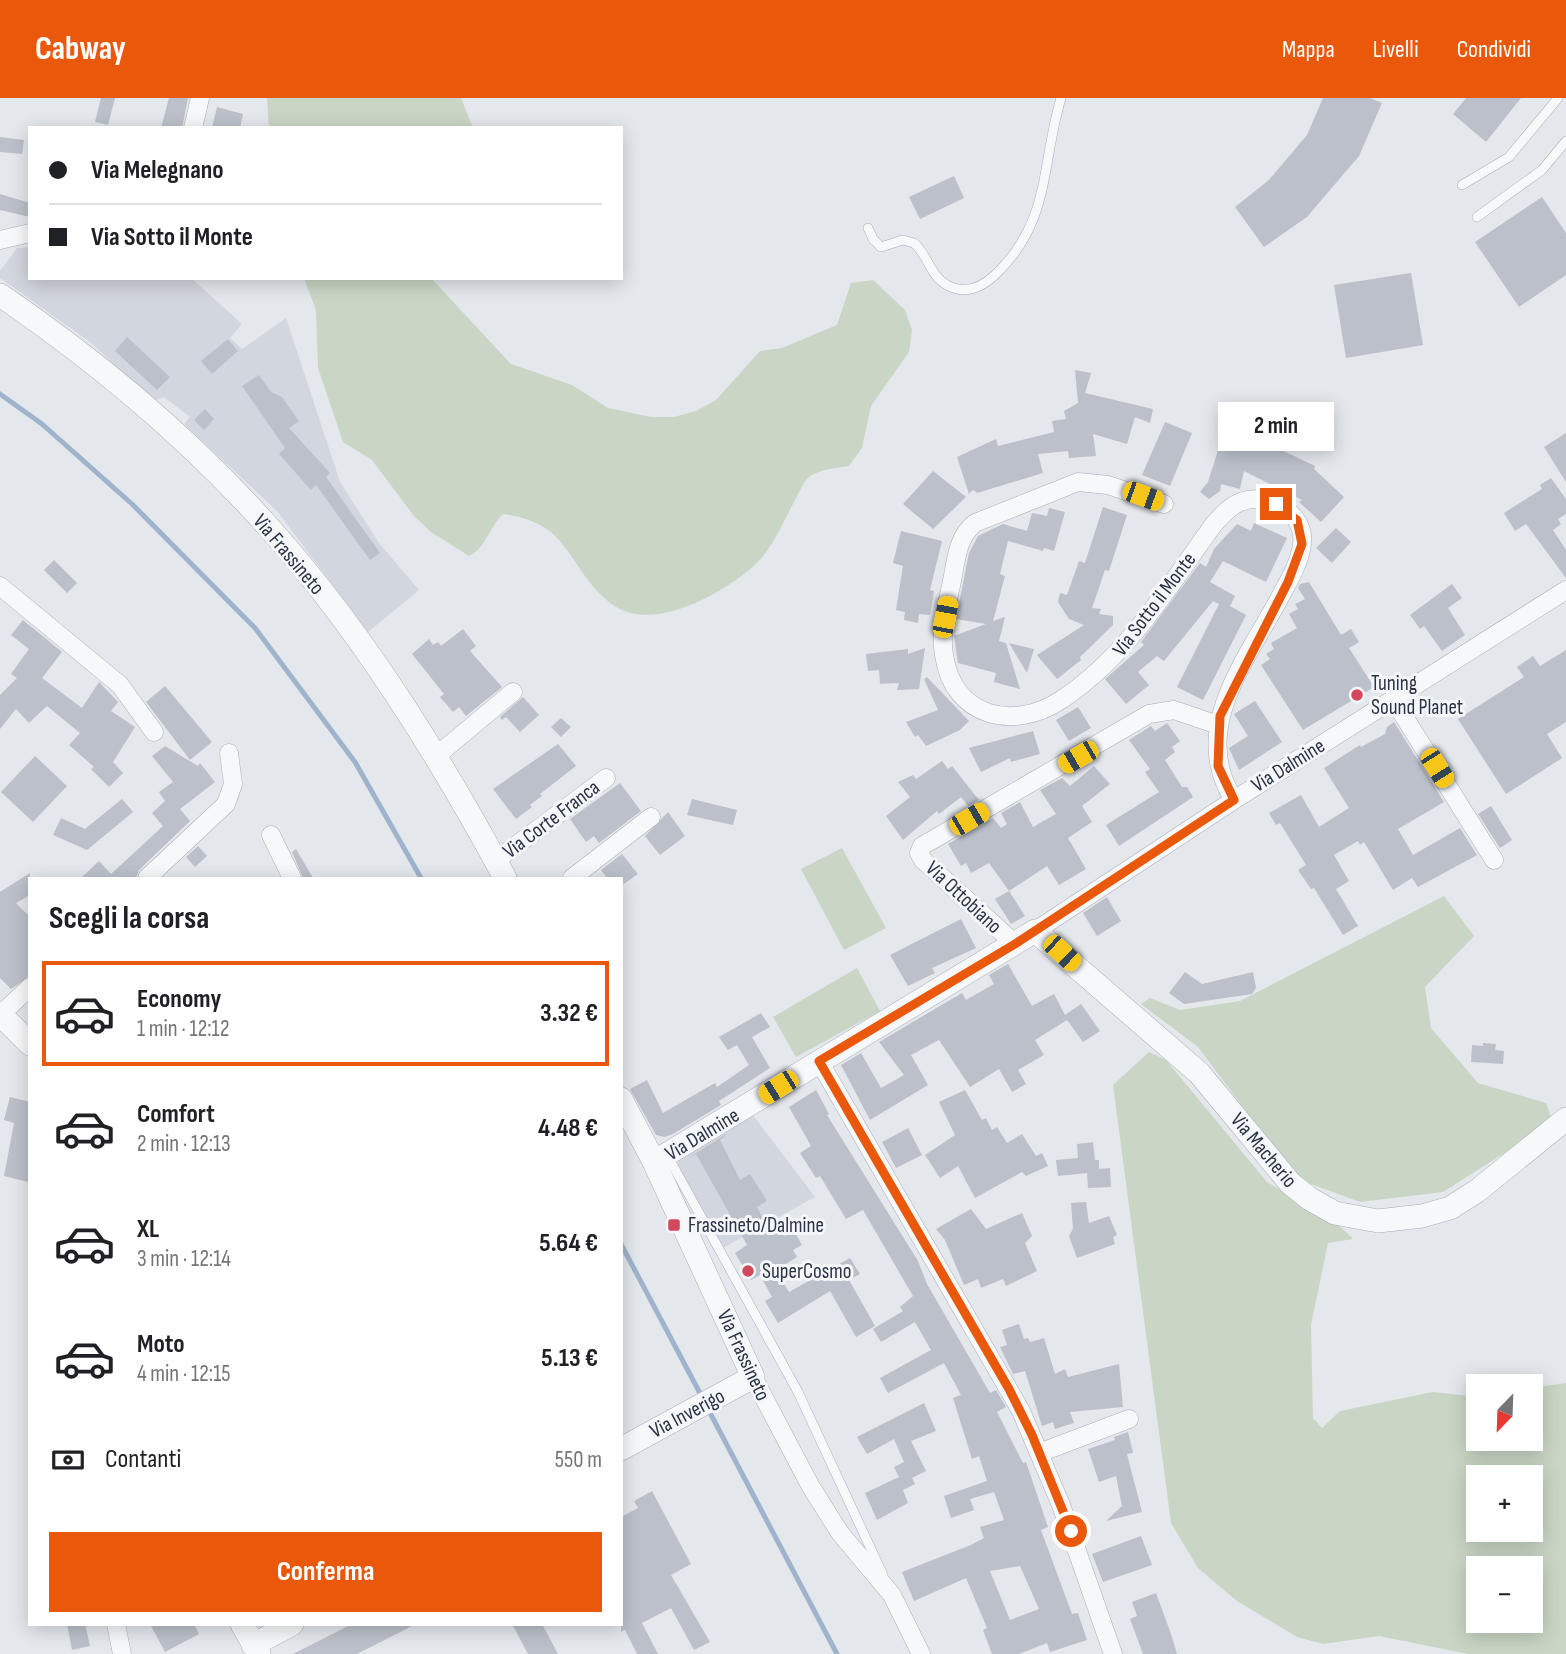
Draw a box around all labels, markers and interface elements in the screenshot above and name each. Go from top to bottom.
text: Cabway [35,29,126,69]
text: Mappa [1282,35,1335,64]
text: Livelli [1373,35,1419,64]
text: Condividi [1457,35,1531,64]
text: Via Melegnano [91,155,224,186]
text: Via Sotto il Monte [91,222,253,253]
callout: 2 min [1218,402,1334,452]
text: 2 min [1254,412,1298,440]
car [1120,479,1167,513]
route end [1260,488,1292,520]
street label: Via Frassineto [248,509,330,600]
street label: Via Sotto il Monte [1107,548,1201,661]
car [931,594,960,640]
place label: Tuning Sound Planet [1371,671,1463,720]
marker: Tuning Sound Planet [1349,687,1365,703]
street label: Via Dalmine [1247,733,1330,798]
car [1055,737,1102,777]
car [1417,745,1458,791]
street label: Via Corte Franca [498,775,605,864]
car [946,799,993,839]
street label: Via Ottobiano [920,856,1007,939]
text: Scegli la corsa [49,899,209,938]
car [1040,931,1085,975]
icon: car [53,982,116,1045]
text: Economy [137,984,221,1015]
text: 3.32 € [540,998,598,1029]
text: 1 min · 12:12 [137,1015,229,1043]
car [755,1067,802,1107]
icon: car [53,1097,116,1160]
text: Comfort [137,1099,215,1130]
street label: Via Dalmine [661,1103,744,1166]
street label: Via Macherio [1225,1108,1302,1193]
text: 4.48 € [538,1113,598,1144]
text: 2 min · 12:13 [137,1130,231,1158]
icon: car [53,1212,116,1275]
place label: Frassineto/Dalmine [688,1213,824,1238]
text: XL [137,1214,159,1245]
marker: Frassineto/Dalmine [666,1217,682,1233]
text: 5.64 € [539,1228,598,1259]
text: 3 min · 12:14 [137,1245,231,1273]
place label: SuperCosmo [762,1259,851,1284]
marker: SuperCosmo [740,1263,756,1279]
street label: Via Frassineto [712,1306,775,1405]
icon: car [53,1327,116,1390]
text: Moto [137,1329,185,1360]
text: 5.13 € [541,1343,598,1374]
text: 4 min · 12:15 [137,1360,230,1388]
north arrow [1466,1374,1544,1451]
map controls [1466,1374,1543,1633]
street label: Via Inverigo [645,1383,729,1444]
icon: cash [49,1441,87,1479]
text: Contanti [105,1444,181,1475]
text: 550 m [555,1446,602,1474]
button: + [1466,1465,1543,1542]
route start [1055,1515,1087,1547]
button: Conferma [49,1532,602,1612]
button: − [1466,1556,1543,1633]

